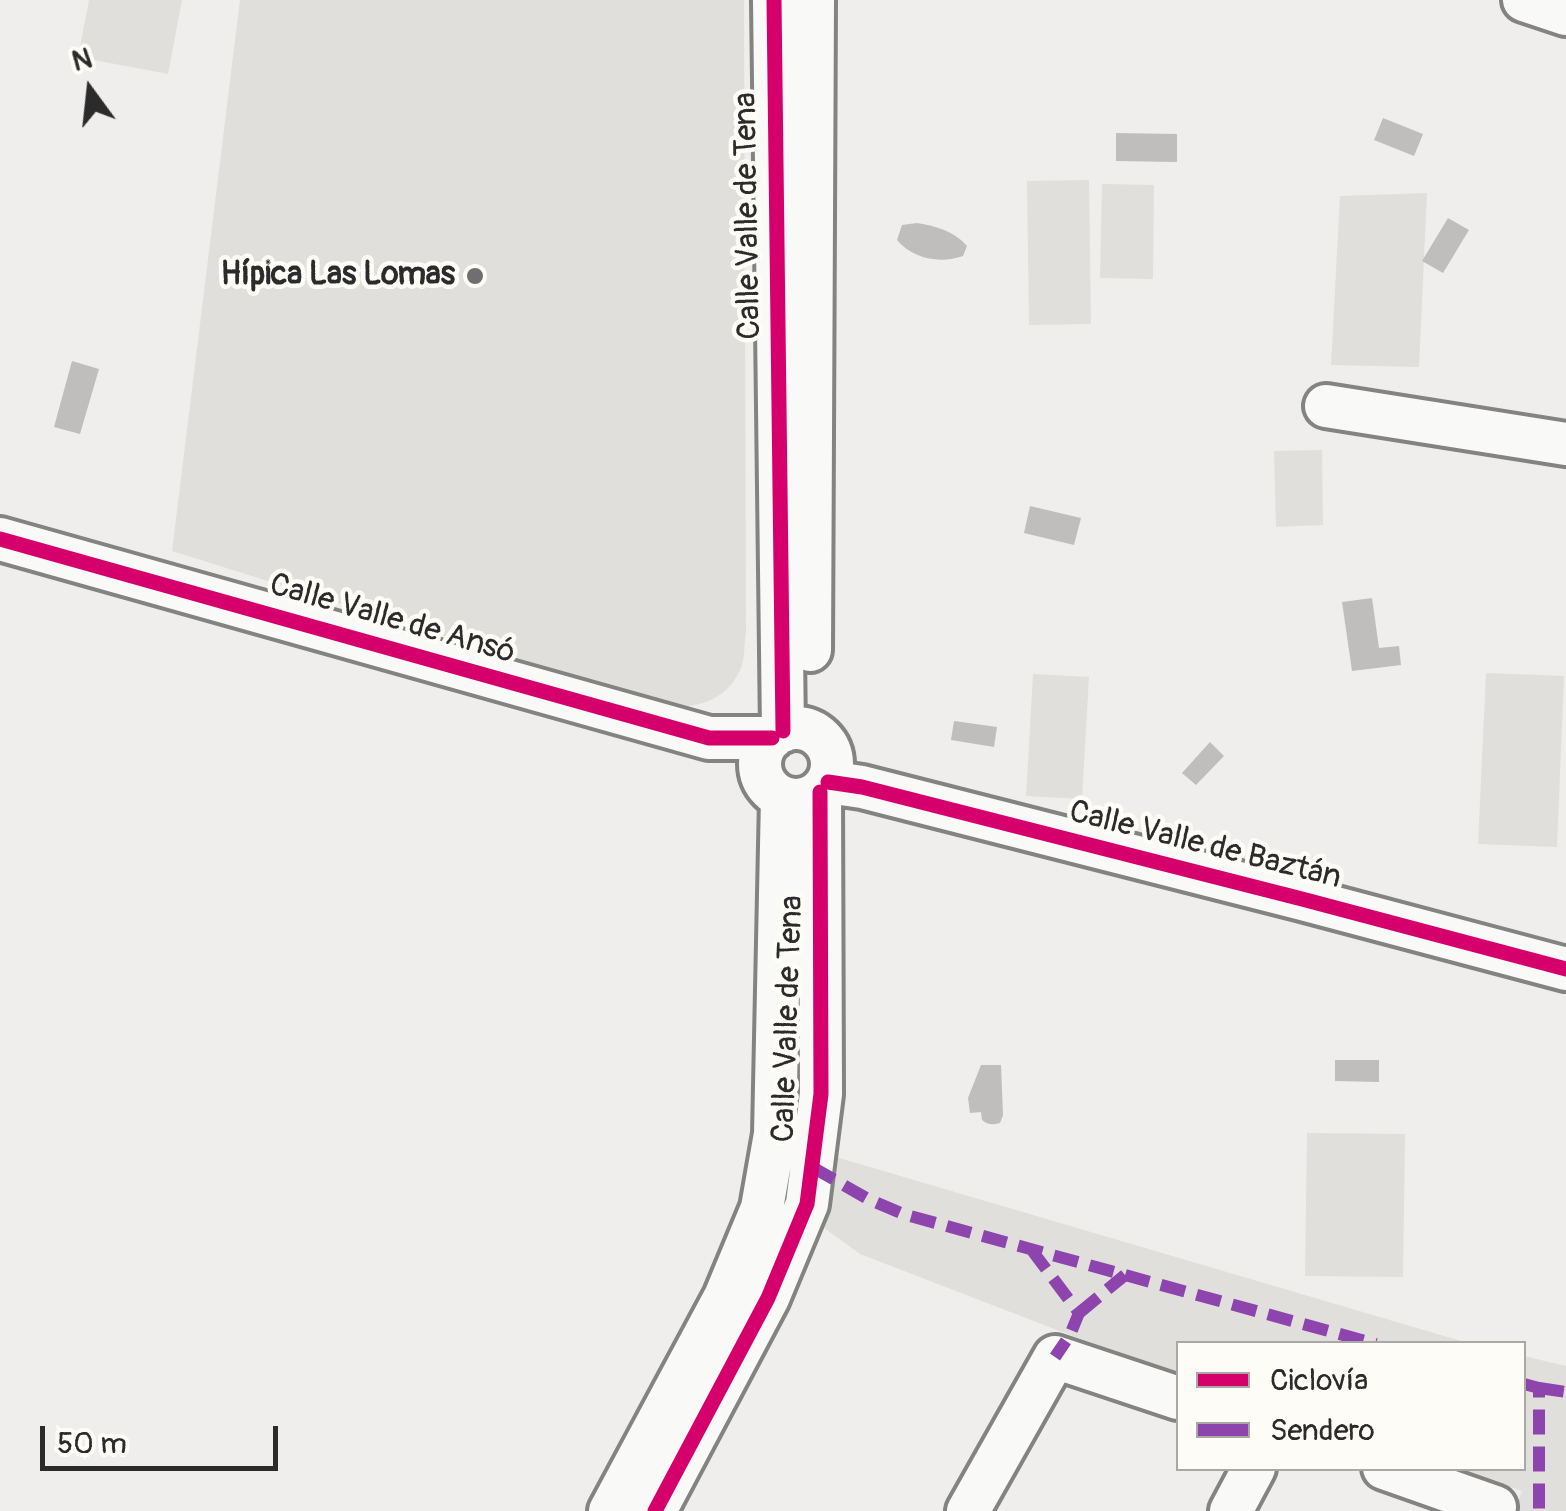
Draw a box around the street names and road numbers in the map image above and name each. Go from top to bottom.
street label: Calle Valle de Tena [728,92,770,340]
street label: Calle Valle de Ansó [265,567,519,673]
street label: Calle Valle de Baztán [1065,794,1345,898]
street label: Calle Valle de Tena [765,895,813,1143]

